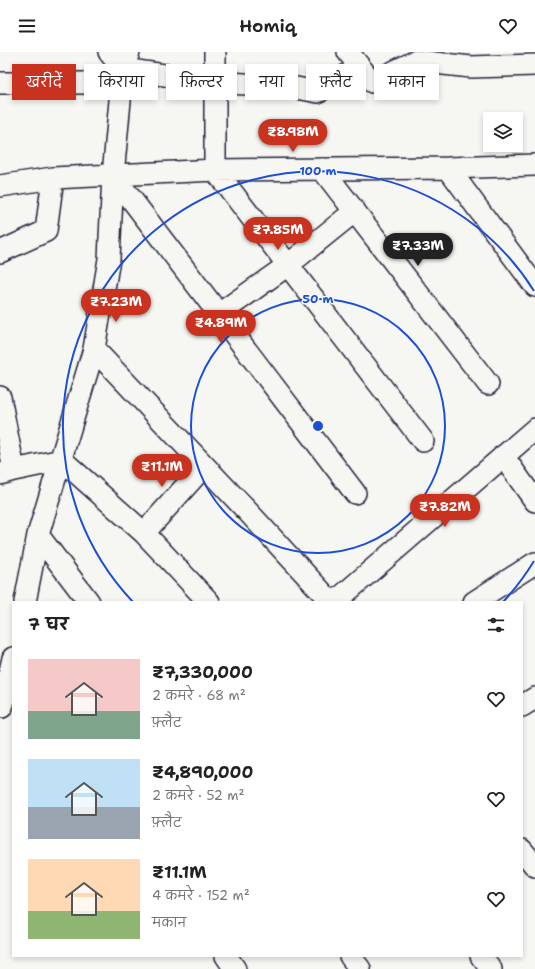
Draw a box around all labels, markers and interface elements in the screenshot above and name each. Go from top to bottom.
text: Homiq [239,14,296,38]
icon: menu [16,15,38,37]
icon: heart [497,15,519,37]
chip: खरीदें [12,64,76,100]
chip: किराया [84,64,158,100]
chip: फ़िल्टर [166,64,237,100]
chip: नया [245,64,298,100]
chip: फ़्लैट [306,64,366,100]
chip: मकान [374,64,439,100]
map controls [483,112,523,152]
button: layers [483,112,523,152]
pin: ₹8.98M [260,119,326,153]
text: ₹8.98M [267,123,319,140]
text: 100 m [300,163,337,179]
pin: ₹7.85M [245,217,311,251]
text: ₹7.85M [252,221,304,238]
pin: ₹7.33M [385,233,451,267]
text: ₹7.33M [392,237,444,254]
pin: ₹7.23M [83,289,149,323]
text: 50 m [303,291,334,307]
text: ₹7.23M [90,293,142,310]
pin: ₹4.89M [188,310,254,344]
text: ₹4.89M [195,314,247,331]
centre of rings [311,419,325,433]
pin: ₹11.1M [129,454,195,488]
text: ₹11.1M [141,458,183,475]
pin: ₹7.82M [412,494,478,528]
text: ₹7.82M [419,498,471,515]
text: 7 घर [28,613,68,635]
icon: filters [485,614,507,636]
text: ₹7,330,000 [152,661,253,683]
icon: home [60,675,108,723]
text: 2 कमरे · 68 m² [152,687,246,704]
icon: heart [485,688,507,710]
text: फ़्लैट [152,714,182,731]
text: ₹4,890,000 [152,761,253,783]
icon: home [60,775,108,823]
text: 2 कमरे · 52 m² [152,787,244,804]
icon: heart [485,788,507,810]
text: फ़्लैट [152,814,182,831]
text: ₹11.1M [152,861,207,883]
icon: home [60,875,108,923]
text: 4 कमरे · 152 m² [152,887,250,904]
icon: heart [485,888,507,910]
text: मकान [152,914,186,931]

